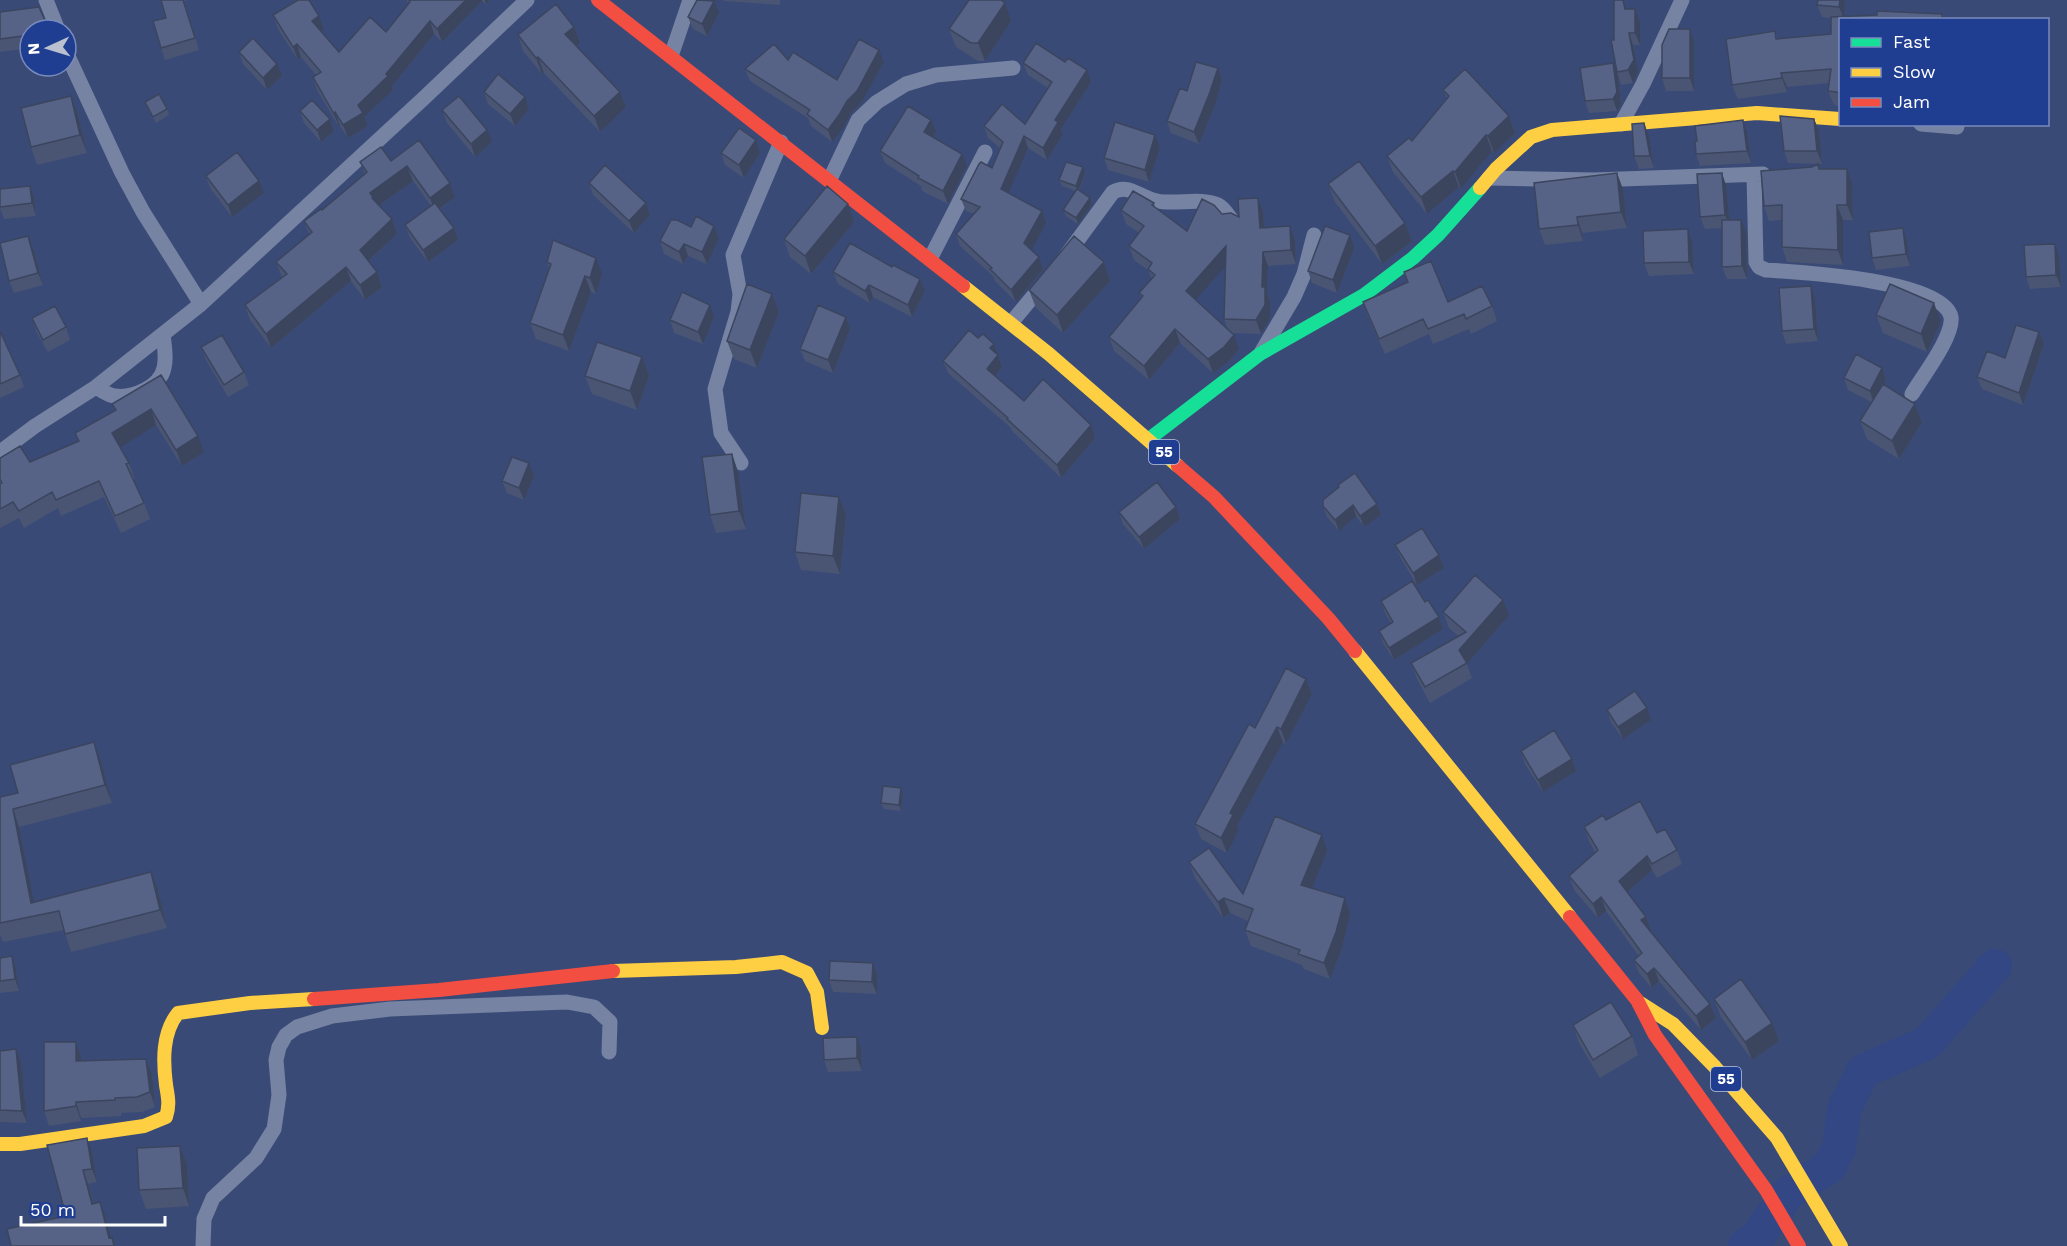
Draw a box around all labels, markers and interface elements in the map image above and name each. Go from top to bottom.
north arrow [18,18,78,78]
legend [1839,18,2049,126]
text: Fast [1893,31,1931,52]
text: N [24,42,43,56]
text: Slow [1893,61,1936,82]
text: Jam [1893,91,1930,112]
road number: 55 [1149,440,1179,464]
road number: 55 [1711,1067,1741,1091]
scale bar [21,1189,165,1227]
text: 50 m [30,1199,75,1220]

